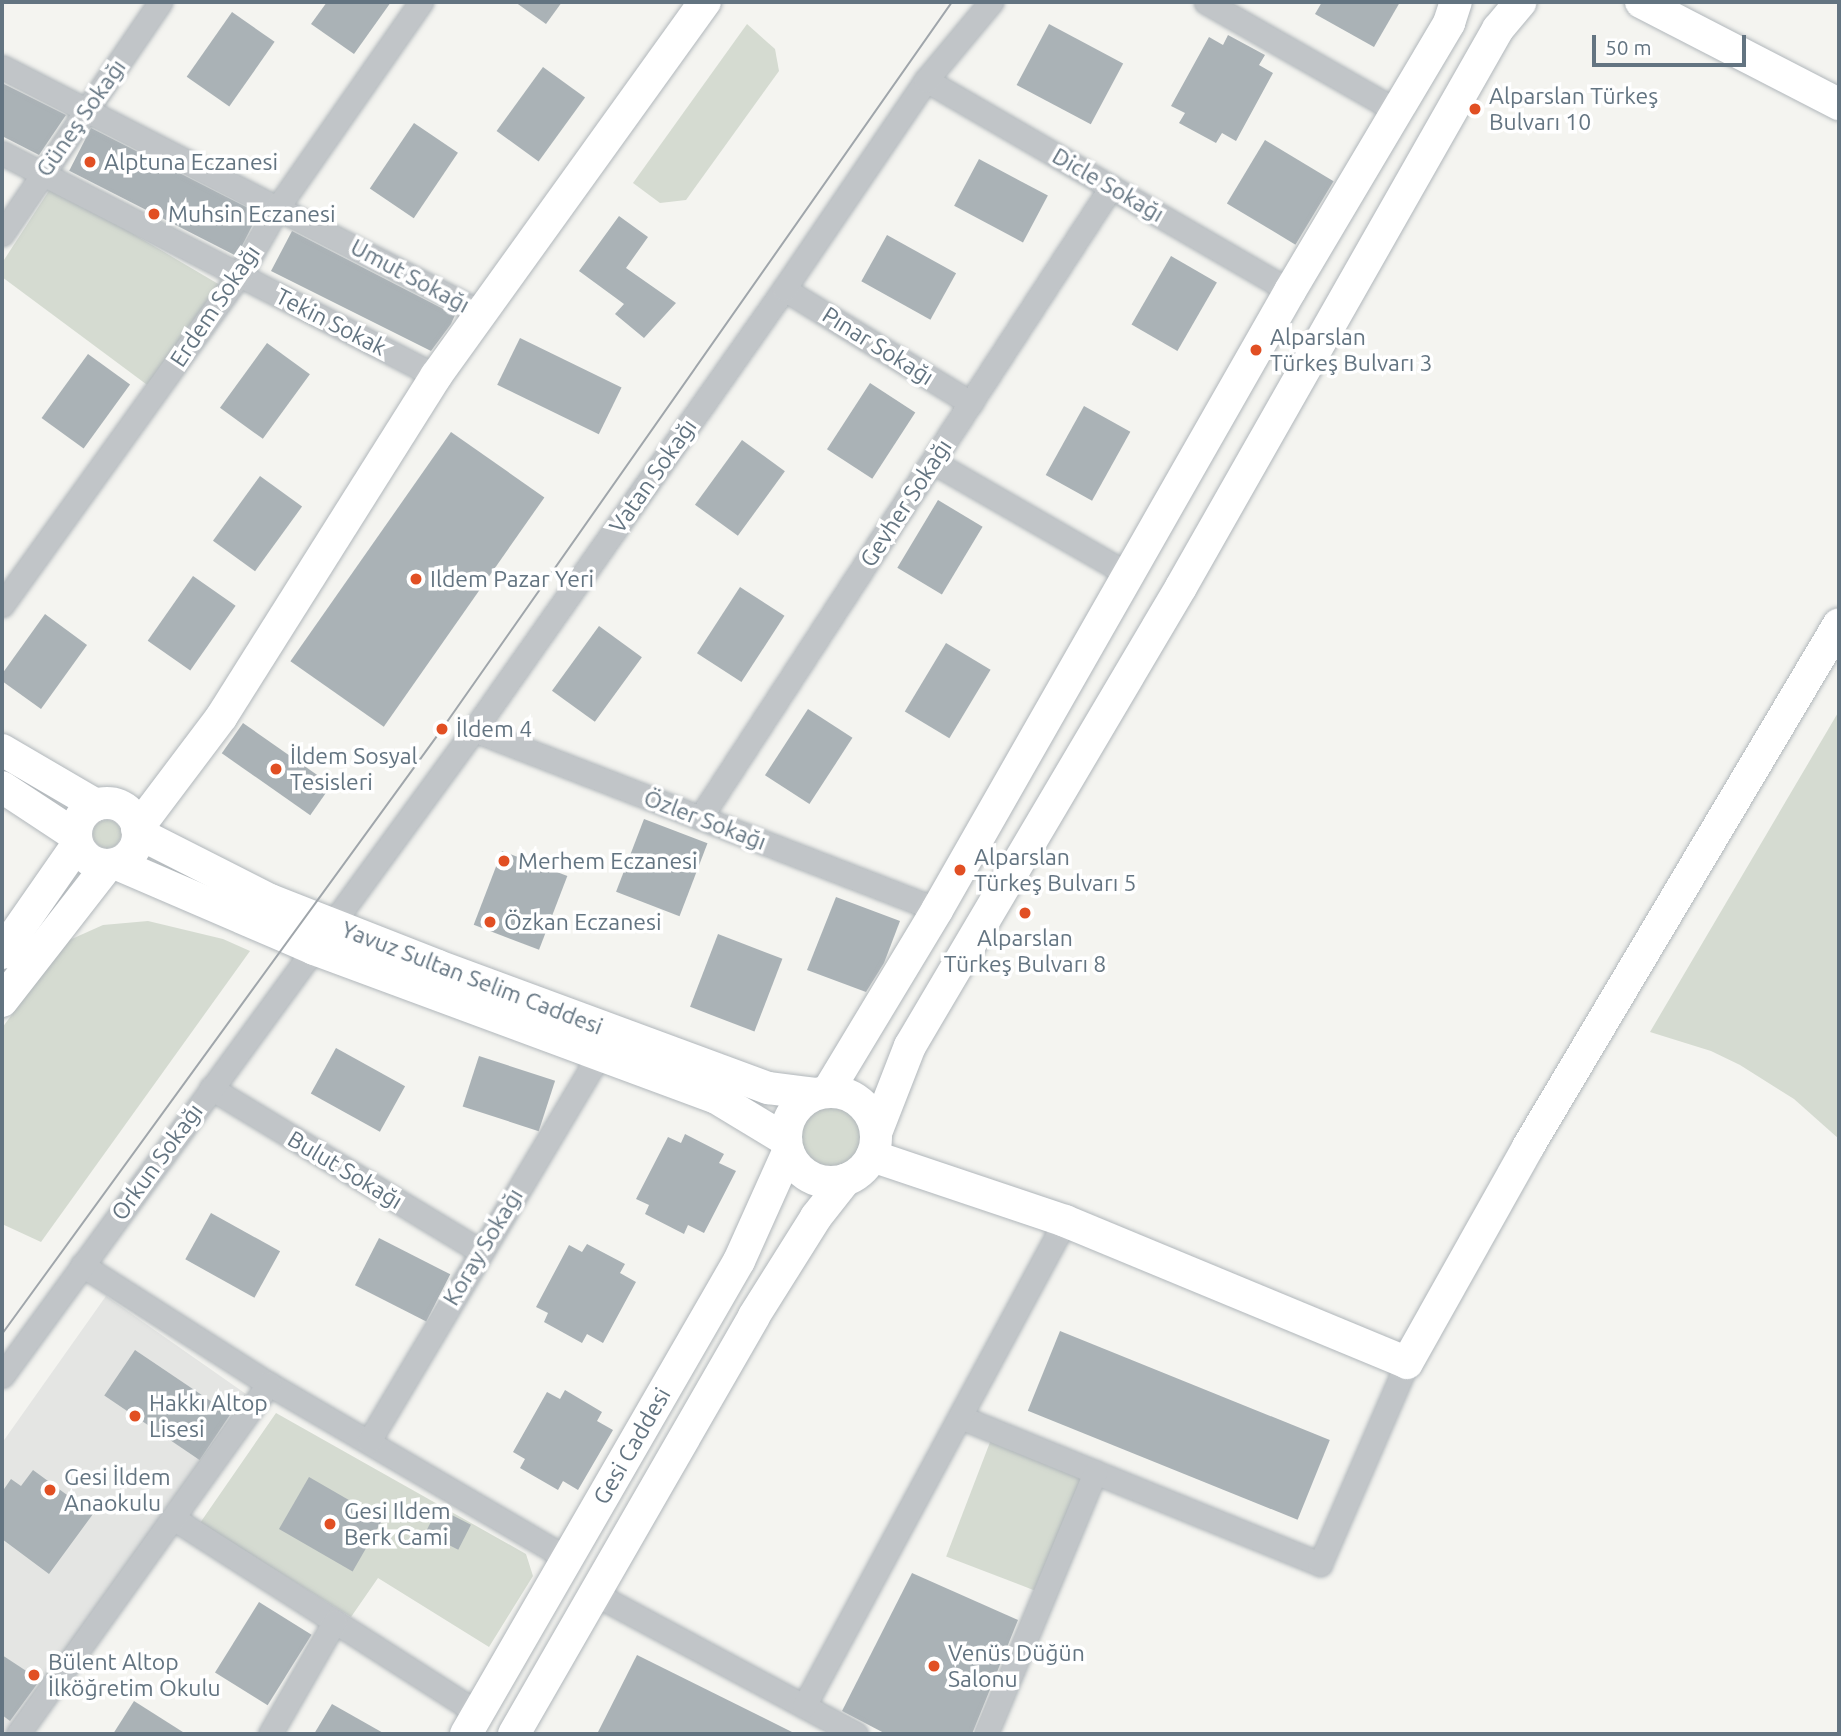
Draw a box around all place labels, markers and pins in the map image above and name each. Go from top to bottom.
place label: Alparslan Türkeş Bulvarı 10 [1489,82,1658,136]
marker: Alparslan Türkeş Bulvarı 10 [1467,101,1483,117]
place label: Alptuna Eczanesi [104,148,278,176]
marker: Alptuna Eczanesi [82,154,98,170]
place label: Muhsin Eczanesi [168,200,336,228]
marker: Muhsin Eczanesi [146,206,162,222]
place label: Alparslan Türkeş Bulvarı 3 [1270,323,1432,377]
marker: Alparslan Türkeş Bulvarı 3 [1248,342,1264,358]
place label: Ildem Pazar Yeri [430,565,594,593]
marker: Ildem Pazar Yeri [408,571,424,587]
place label: İldem 4 [456,715,532,743]
marker: İldem 4 [434,721,450,737]
place label: İldem Sosyal Tesisleri [290,742,418,796]
marker: İldem Sosyal Tesisleri [268,761,284,777]
place label: Alparslan Türkeş Bulvarı 5 [974,843,1136,897]
place label: Merhem Eczanesi [518,847,698,875]
marker: Merhem Eczanesi [496,853,512,869]
marker: Alparslan Türkeş Bulvarı 5 [952,862,968,878]
marker: Alparslan Türkeş Bulvarı 8 [1017,905,1033,921]
place label: Özkan Eczanesi [504,908,662,936]
marker: Özkan Eczanesi [482,914,498,930]
place label: Alparslan Türkeş Bulvarı 8 [944,924,1106,978]
place label: Hakkı Altop Lisesi [149,1389,268,1443]
marker: Hakkı Altop Lisesi [127,1408,143,1424]
place label: Gesi İldem Anaokulu [64,1463,171,1517]
marker: Gesi İldem Anaokulu [42,1482,58,1498]
place label: Gesi Ildem Berk Cami [344,1497,451,1551]
marker: Gesi Ildem Berk Cami [322,1516,338,1532]
place label: Venüs Düğün Salonu [948,1639,1085,1693]
place label: Bülent Altop İlköğretim Okulu [48,1648,221,1702]
marker: Venüs Düğün Salonu [926,1658,942,1674]
marker: Bülent Altop İlköğretim Okulu [26,1667,42,1683]

